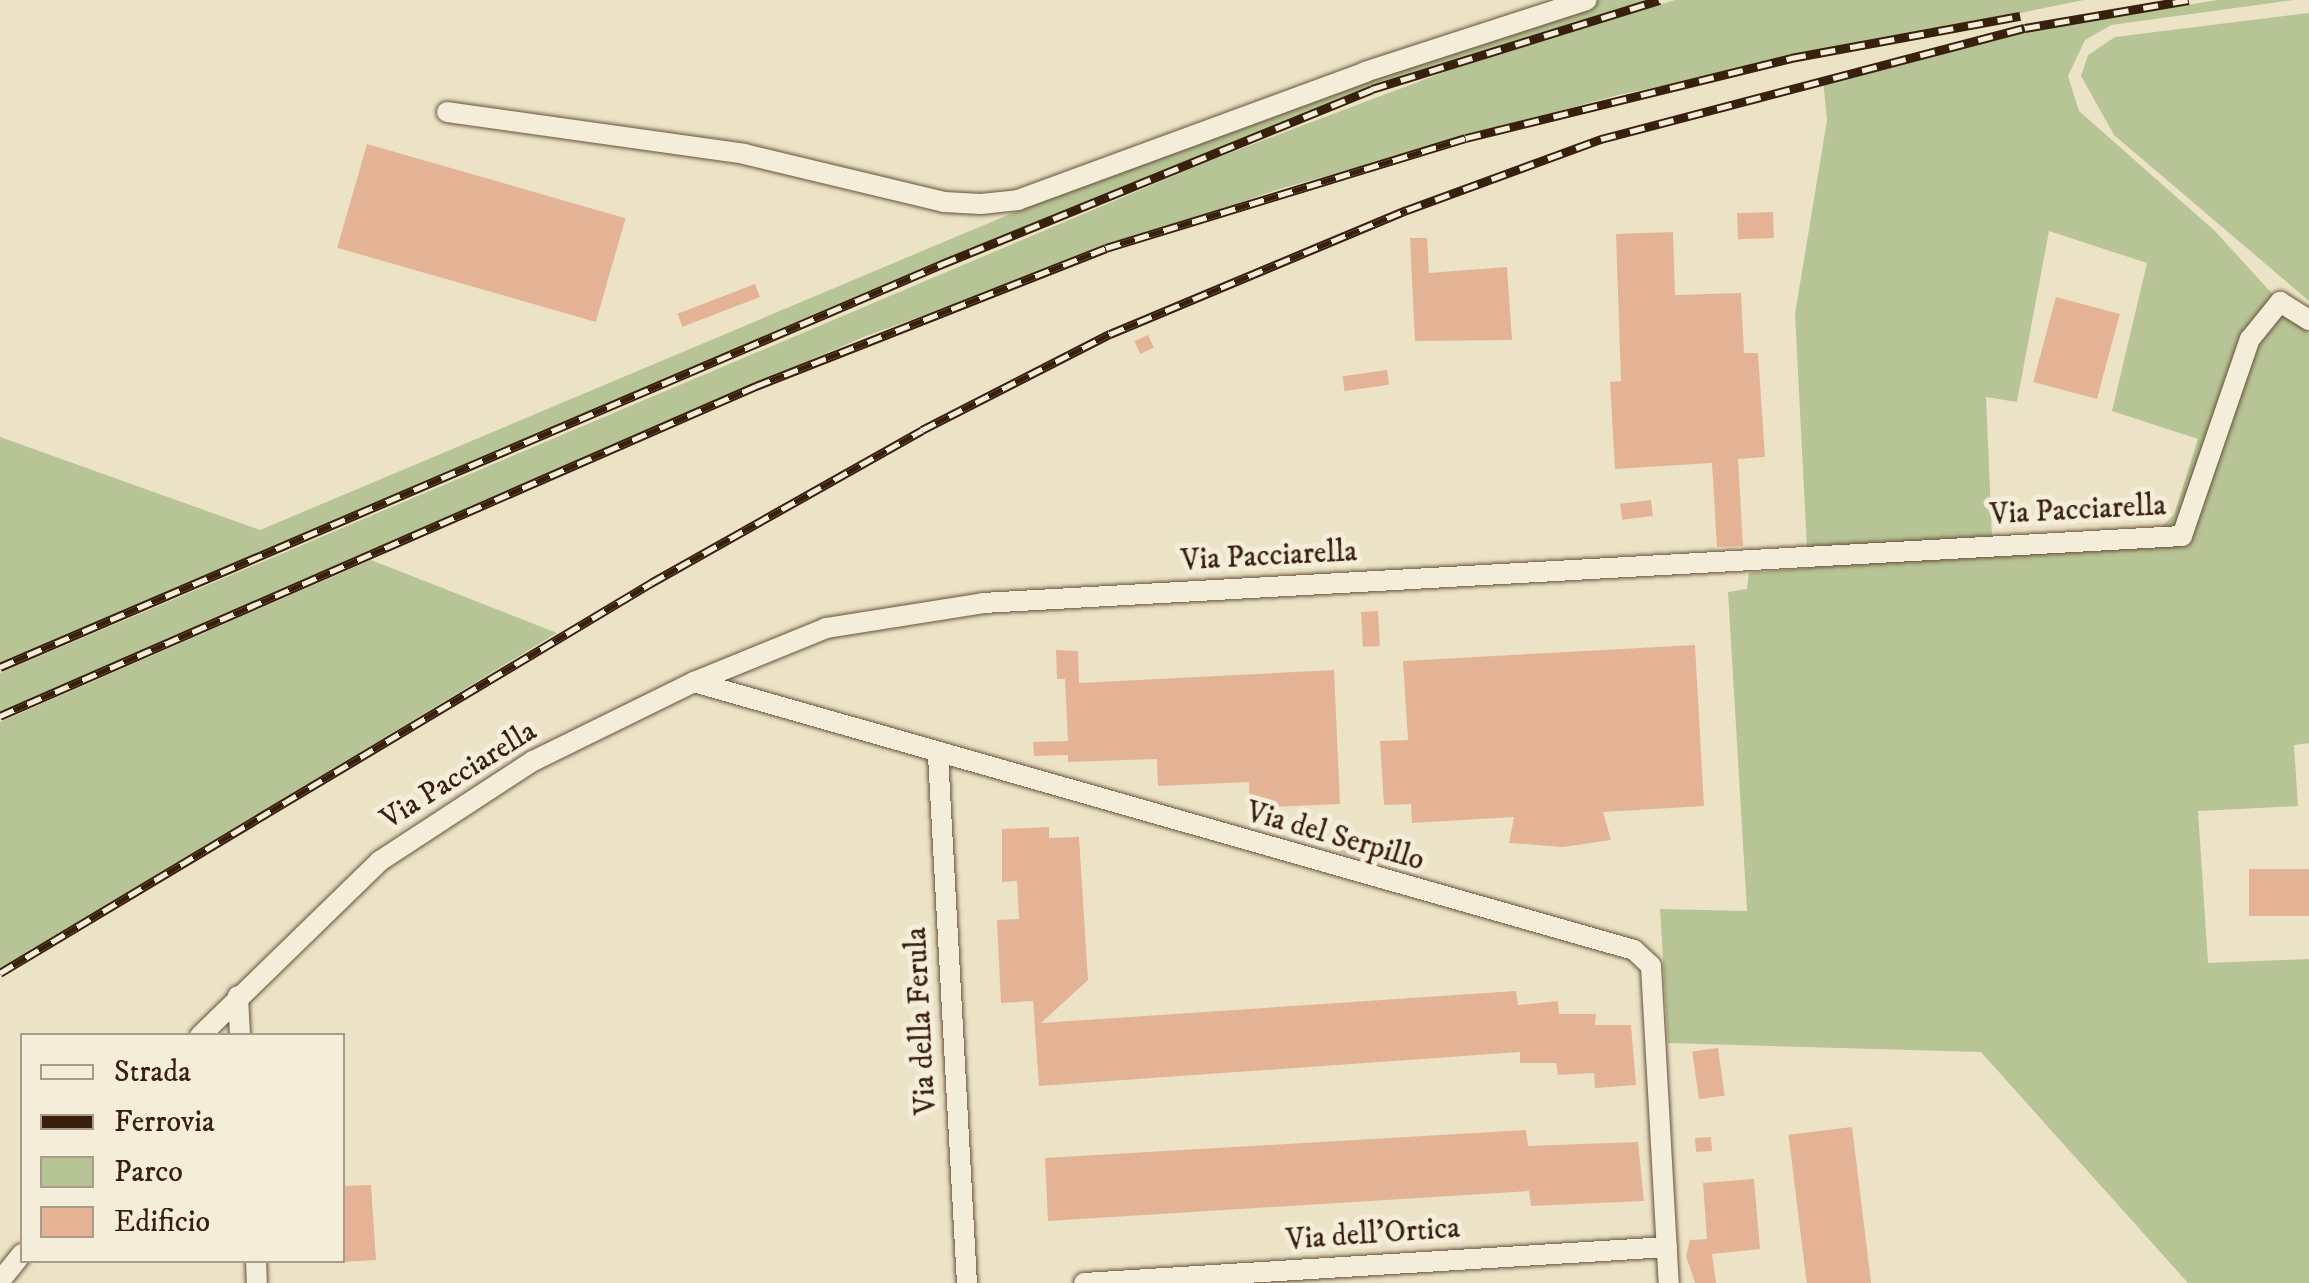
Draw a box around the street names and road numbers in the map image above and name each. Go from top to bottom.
street label: Via Pacciarella [1989,488,2167,534]
street label: Via Pacciarella [1180,534,1358,580]
street label: Via Pacciarella [375,714,543,838]
street label: Via del Serpillo [1242,794,1428,880]
street label: Via della Ferula [899,926,945,1116]
street label: Via dell'Ortica [1285,1211,1461,1259]

